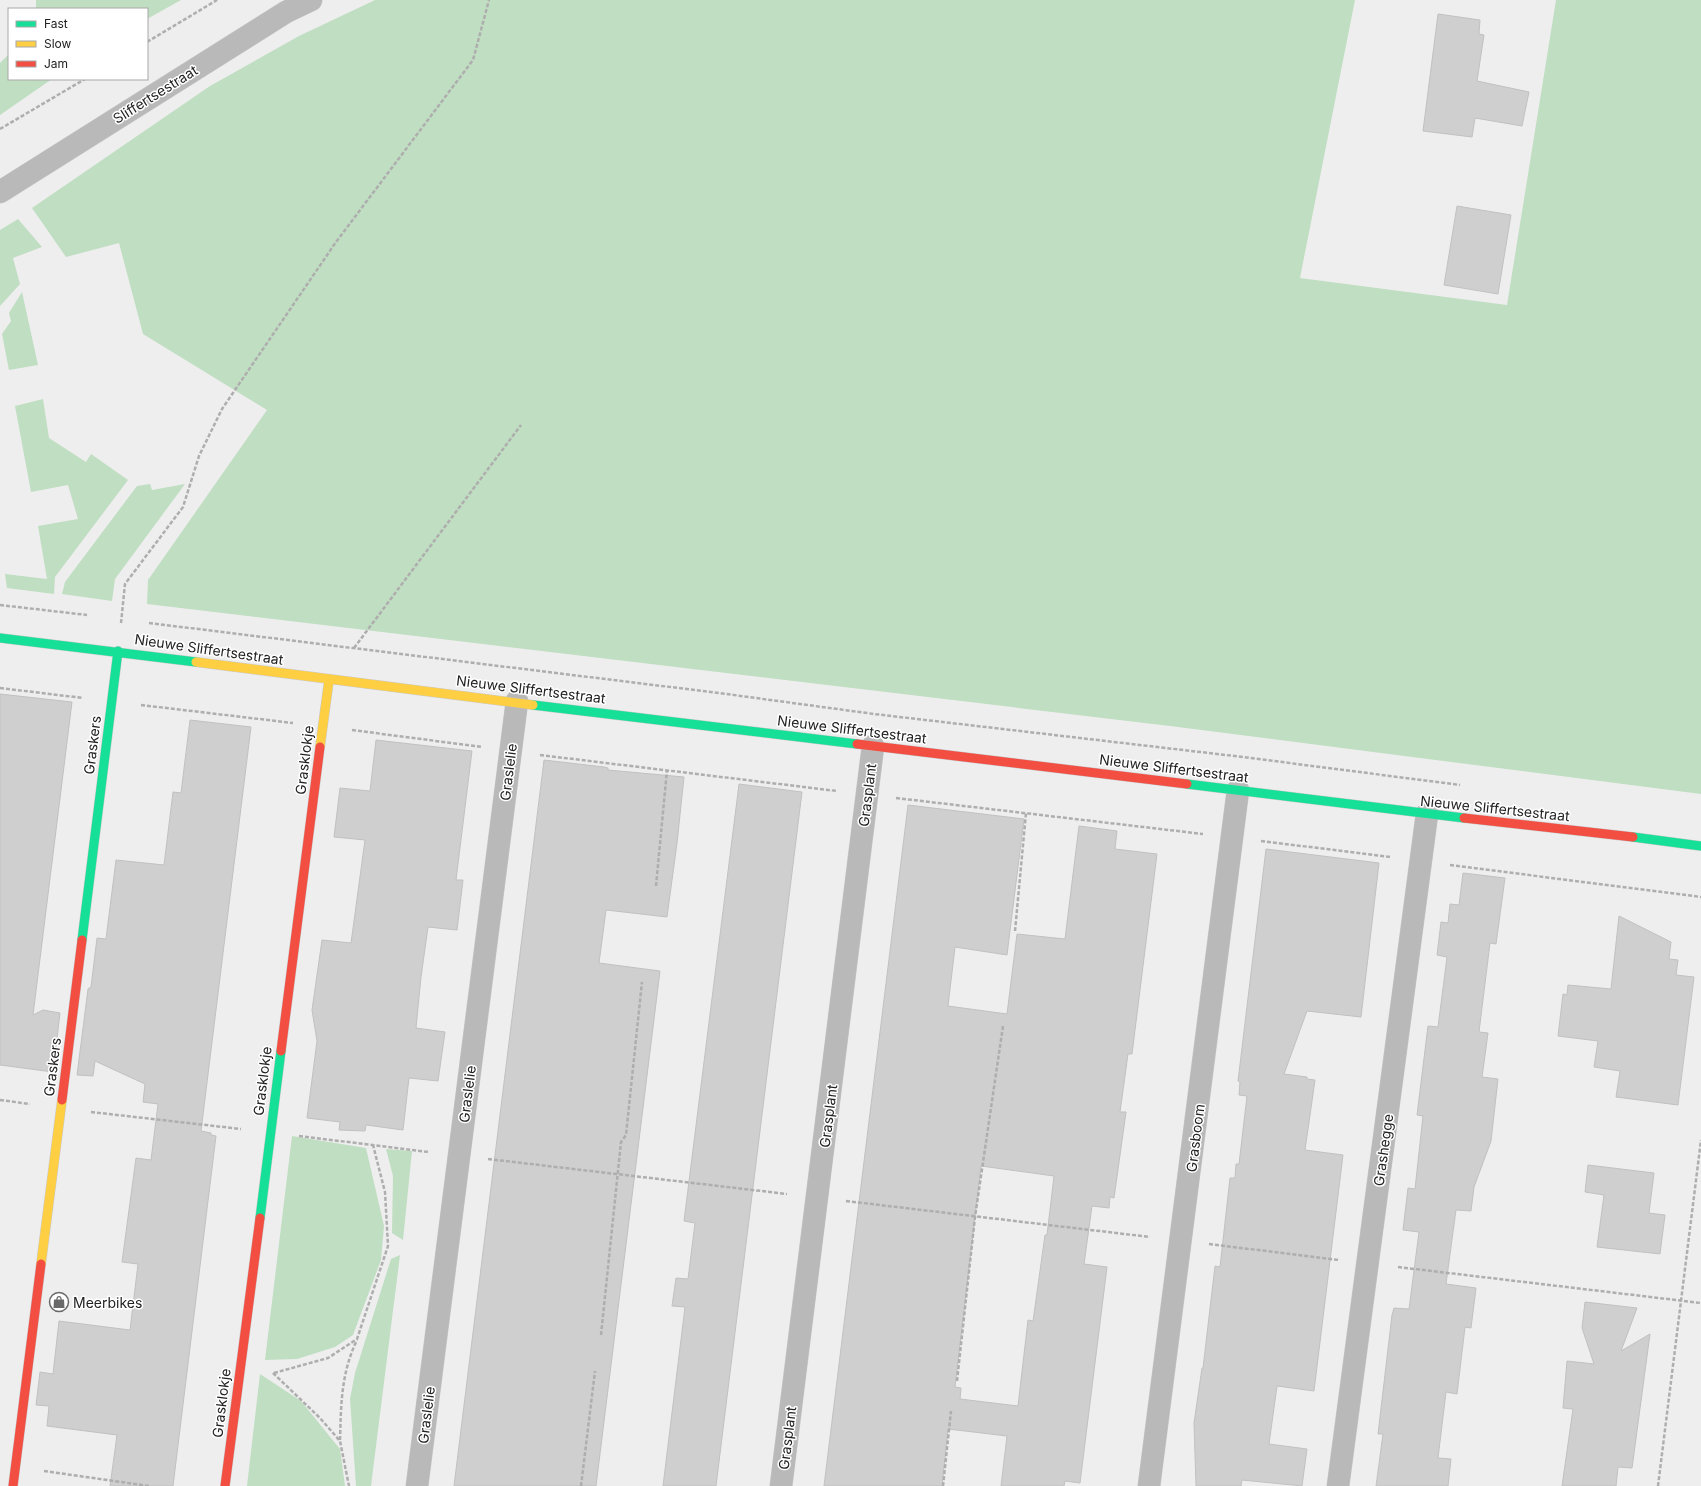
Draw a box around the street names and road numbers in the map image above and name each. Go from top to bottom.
street label: Sliffertsestraat [110,61,201,127]
street label: Nieuwe Sliffertsestraat [134,630,285,668]
street label: Nieuwe Sliffertsestraat [455,671,607,707]
street label: Nieuwe Sliffertsestraat [776,711,928,747]
street label: Graskers [80,715,104,775]
street label: Grasklokje [291,724,317,796]
street label: Graslelie [496,742,520,802]
street label: Nieuwe Sliffertsestraat [1098,750,1250,786]
street label: Grasplant [855,762,879,828]
street label: Nieuwe Sliffertsestraat [1419,792,1571,824]
street label: Graskers [40,1037,64,1097]
street label: Grasklokje [249,1045,275,1117]
street label: Graslelie [455,1064,479,1124]
street label: Grasplant [816,1083,840,1149]
street label: Grasboom [1182,1103,1208,1173]
street label: Grashegge [1370,1113,1396,1187]
street label: Grasklokje [208,1367,234,1439]
street label: Graslelie [414,1385,438,1445]
street label: Grasplant [775,1405,799,1471]

